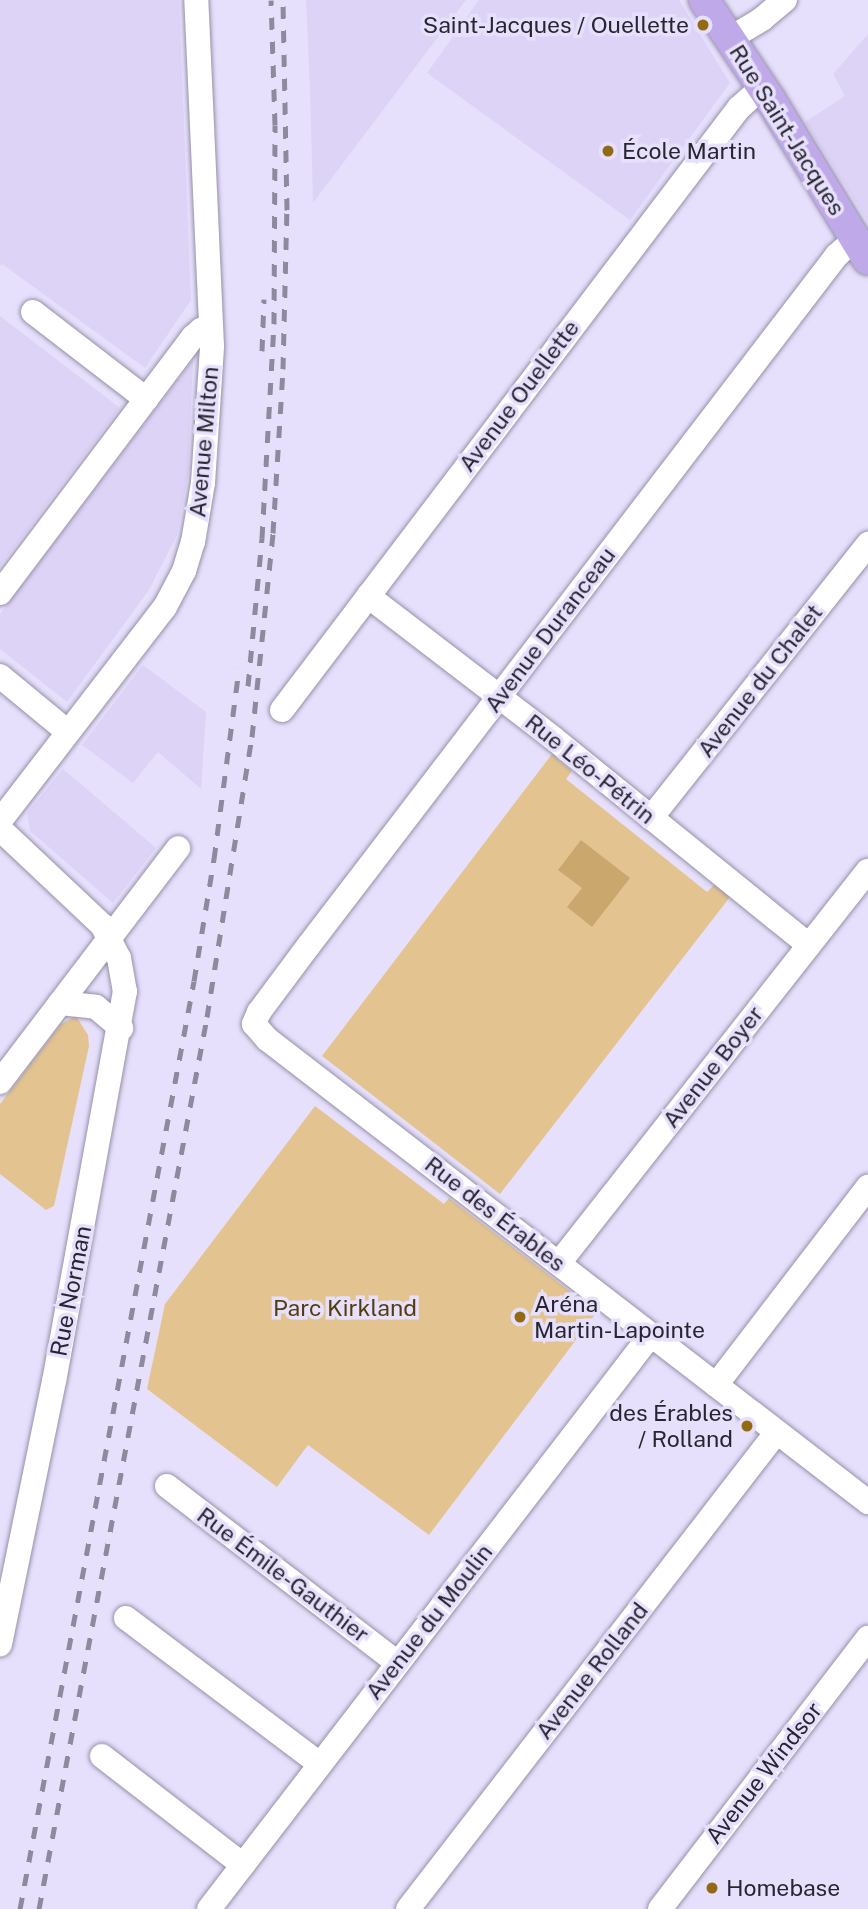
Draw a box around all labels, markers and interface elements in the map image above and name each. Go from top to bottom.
place label: Saint-Jacques / Ouellette [423,11,689,39]
marker: Saint-Jacques / Ouellette [695,17,711,33]
street label: Rue Saint-Jacques [723,40,851,220]
place label: École Martin [622,137,756,165]
marker: École Martin [600,143,616,159]
street label: Avenue Ouellette [453,315,585,477]
street label: Avenue Milton [184,365,224,519]
street label: Avenue Duranceau [479,542,621,718]
street label: Avenue du Chalet [692,599,828,763]
street label: Rue Léo-Pétrin [519,708,661,830]
street label: Avenue Boyer [657,1001,769,1133]
street label: Rue des Érables [419,1150,571,1278]
street label: Rue Norman [45,1223,97,1359]
place label: Aréna Martin-Lapointe [534,1290,705,1344]
park label: Parc Kirkland [273,1294,417,1322]
marker: Aréna Martin-Lapointe [512,1309,528,1325]
place label: des Érables / Rolland [609,1399,733,1453]
marker: des Érables / Rolland [739,1418,755,1434]
street label: Rue Émile-Gauthier [192,1501,374,1649]
street label: Avenue du Moulin [360,1539,498,1705]
street label: Avenue Rolland [530,1597,654,1745]
street label: Avenue Windsor [700,1696,828,1850]
place label: Homebase [726,1874,840,1902]
marker: Homebase [704,1880,720,1896]

